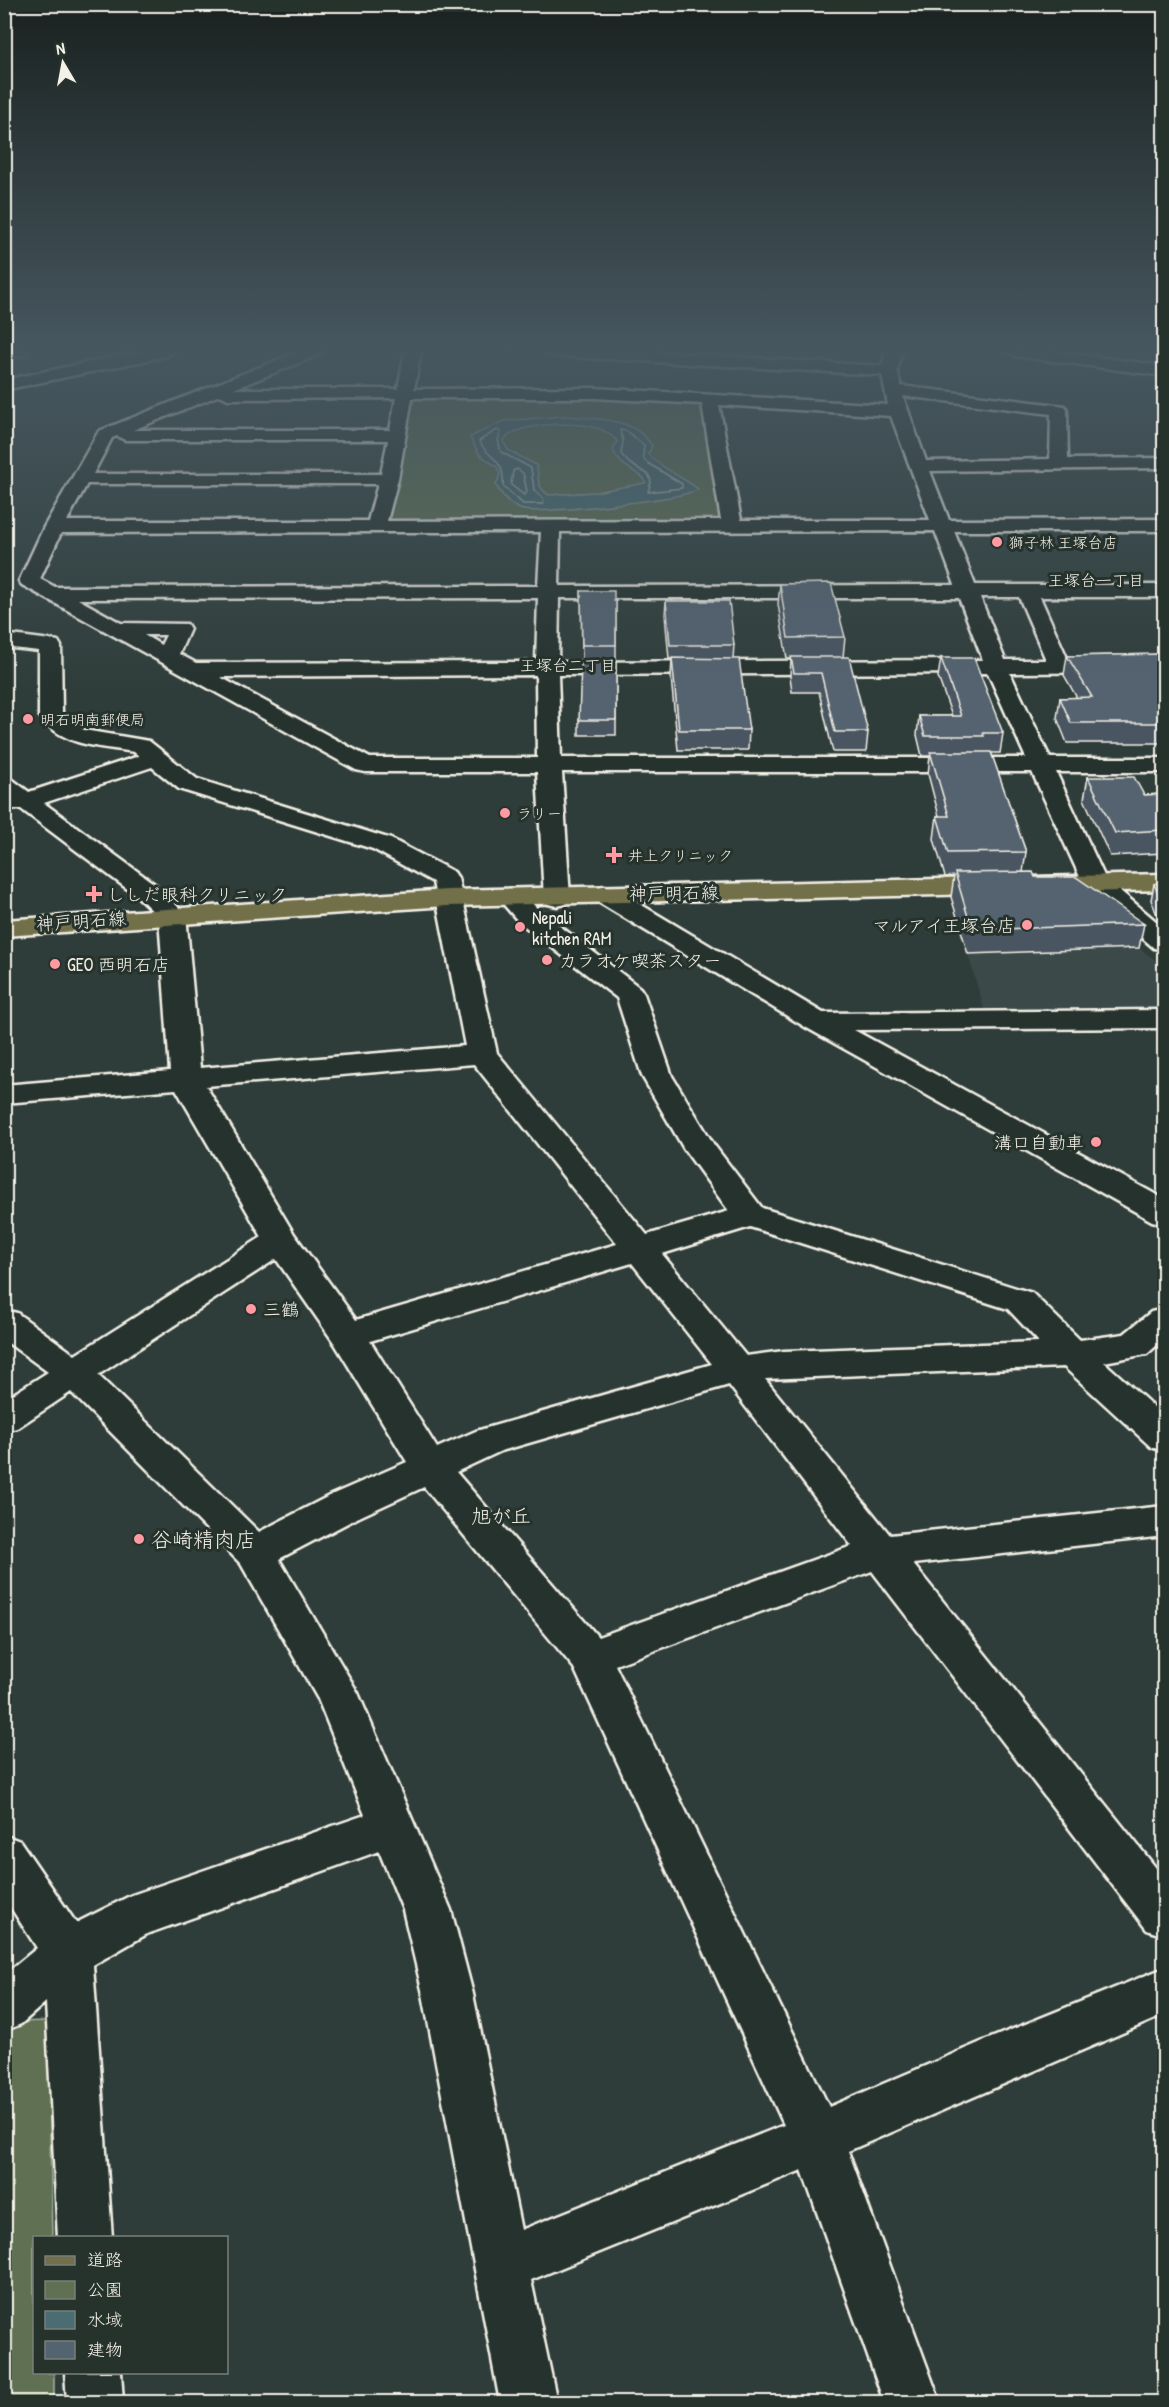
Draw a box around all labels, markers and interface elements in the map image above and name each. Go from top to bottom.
north arrow [33,33,93,93]
text: N [54,37,67,60]
place label: 獅子林 王塚台店 [1009,532,1117,553]
marker: 獅子林 王塚台店 [990,535,1004,549]
district label: 王塚台一丁目 [1048,569,1144,591]
district label: 王塚台二丁目 [520,654,616,676]
place label: 明石明南郵便局 [40,709,145,730]
marker: 明石明南郵便局 [21,712,35,726]
place label: ラリー [517,803,562,824]
marker: ラリー [498,806,512,820]
place label: 井上クリニック [628,845,733,866]
marker: 井上クリニック [605,846,623,864]
street label: 神戸明石線 [629,880,719,906]
place label: ししだ眼科クリニック [107,882,287,907]
marker: ししだ眼科クリニック [85,885,103,903]
street label: 神戸明石線 [35,905,127,937]
place label: Nepali kitchen RAM [532,905,611,951]
place label: マルアイ王塚台店 [872,913,1015,938]
marker: マルアイ王塚台店 [1020,918,1034,932]
marker: Nepali kitchen RAM [513,920,527,934]
place label: カラオケ喫茶スター [559,948,721,973]
place label: GEO 西明石店 [67,952,170,977]
marker: カラオケ喫茶スター [540,953,554,967]
marker: GEO 西明石店 [48,957,62,971]
place label: 溝口自動車 [994,1130,1084,1155]
marker: 溝口自動車 [1089,1135,1103,1149]
place label: 三鶴 [263,1297,299,1322]
marker: 三鶴 [244,1302,258,1316]
district label: 旭が丘 [471,1502,531,1529]
place label: 谷崎精肉店 [151,1525,256,1554]
marker: 谷崎精肉店 [132,1532,146,1546]
legend [33,2236,228,2374]
text: 道路 [87,2247,123,2272]
text: 公園 [87,2277,123,2302]
text: 水域 [87,2307,123,2332]
text: 建物 [87,2337,123,2362]

